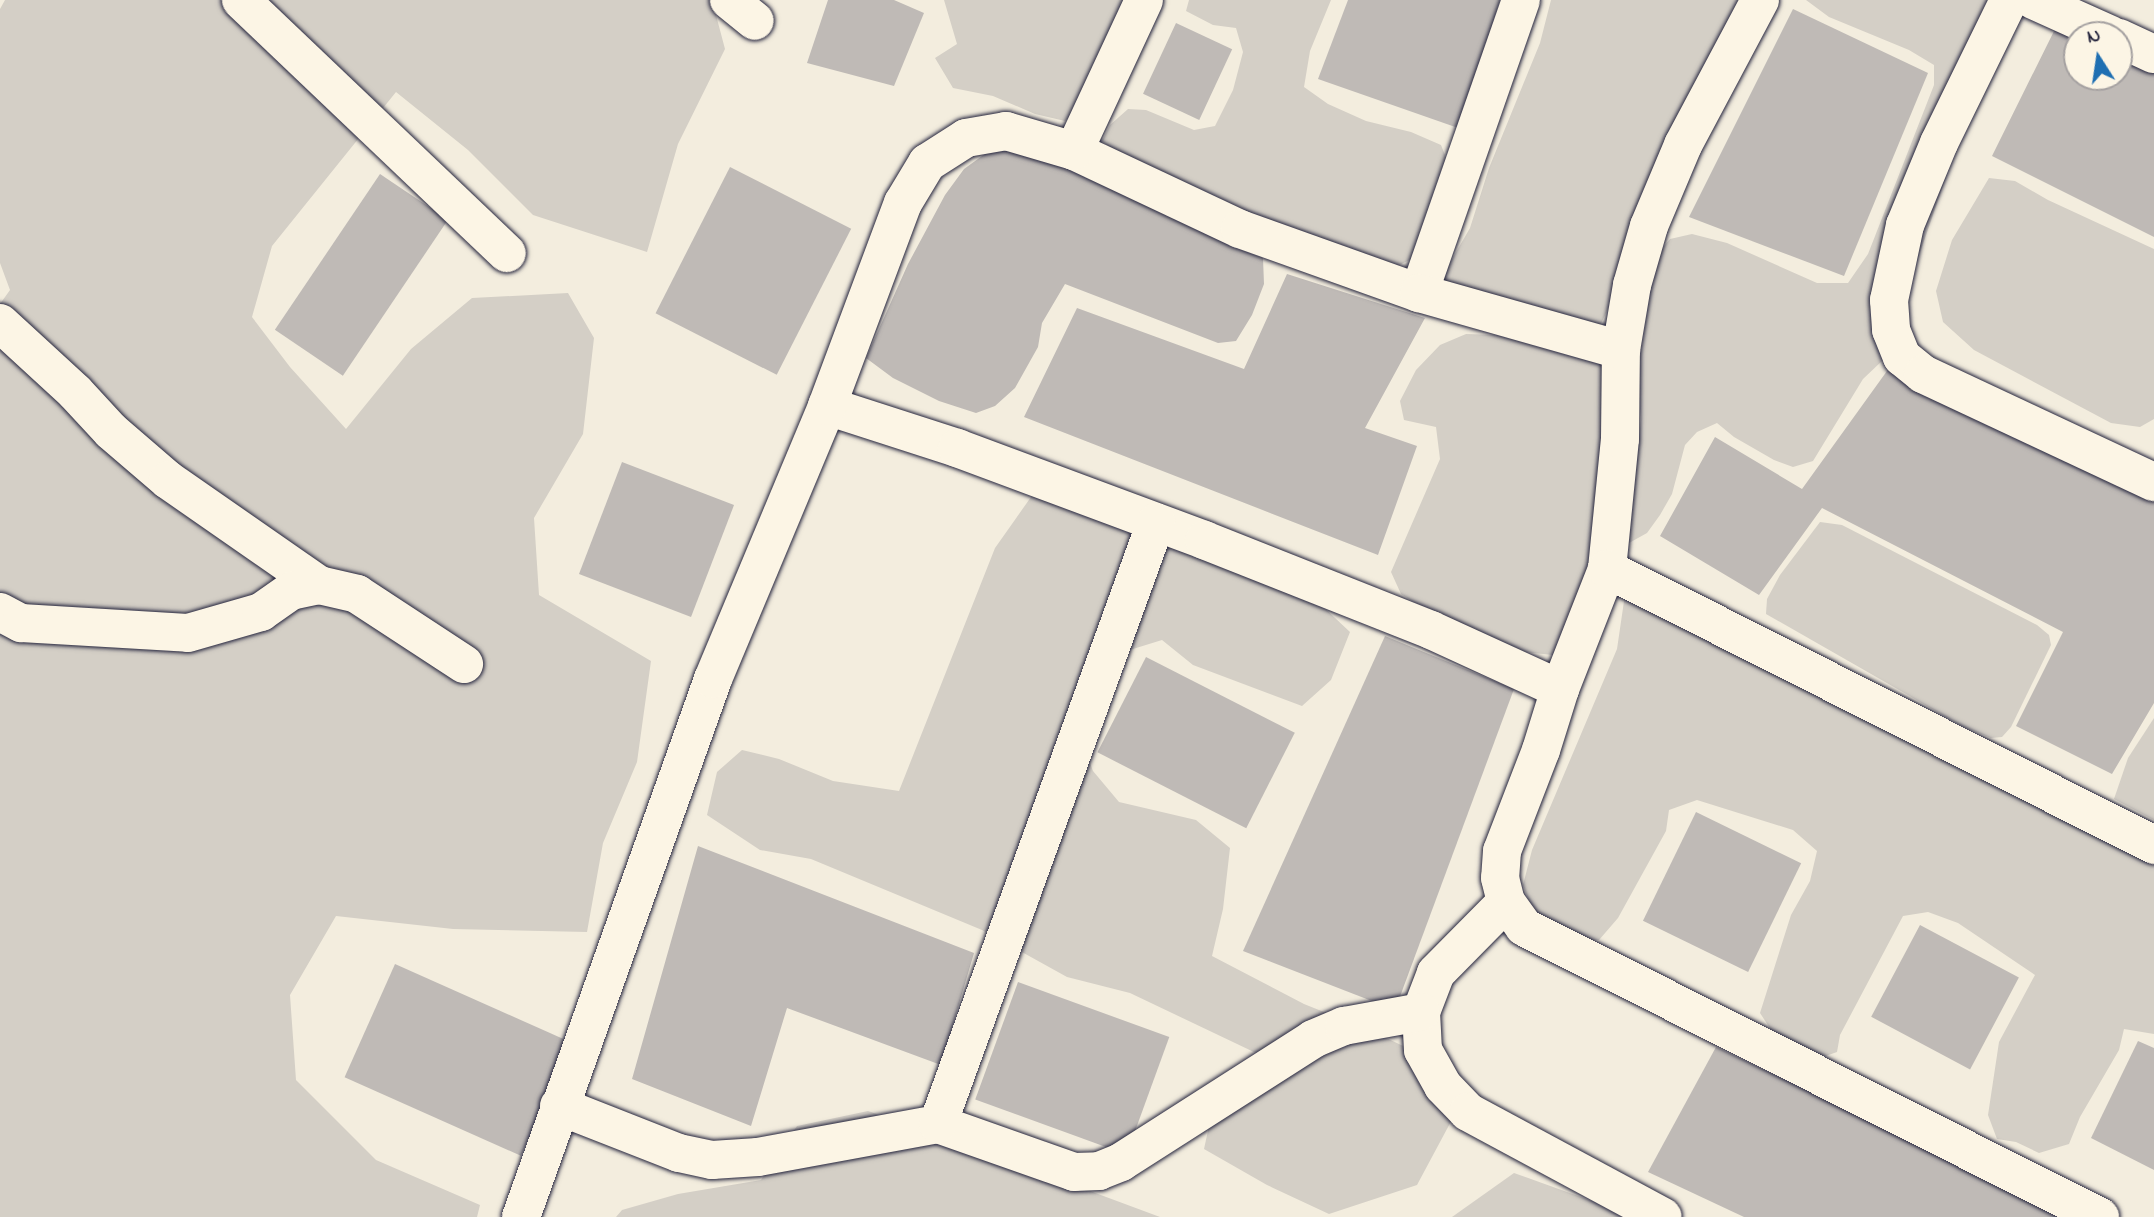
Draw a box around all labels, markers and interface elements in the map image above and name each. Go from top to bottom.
north arrow [2063,21,2133,91]
text: N [2085,22,2103,51]

